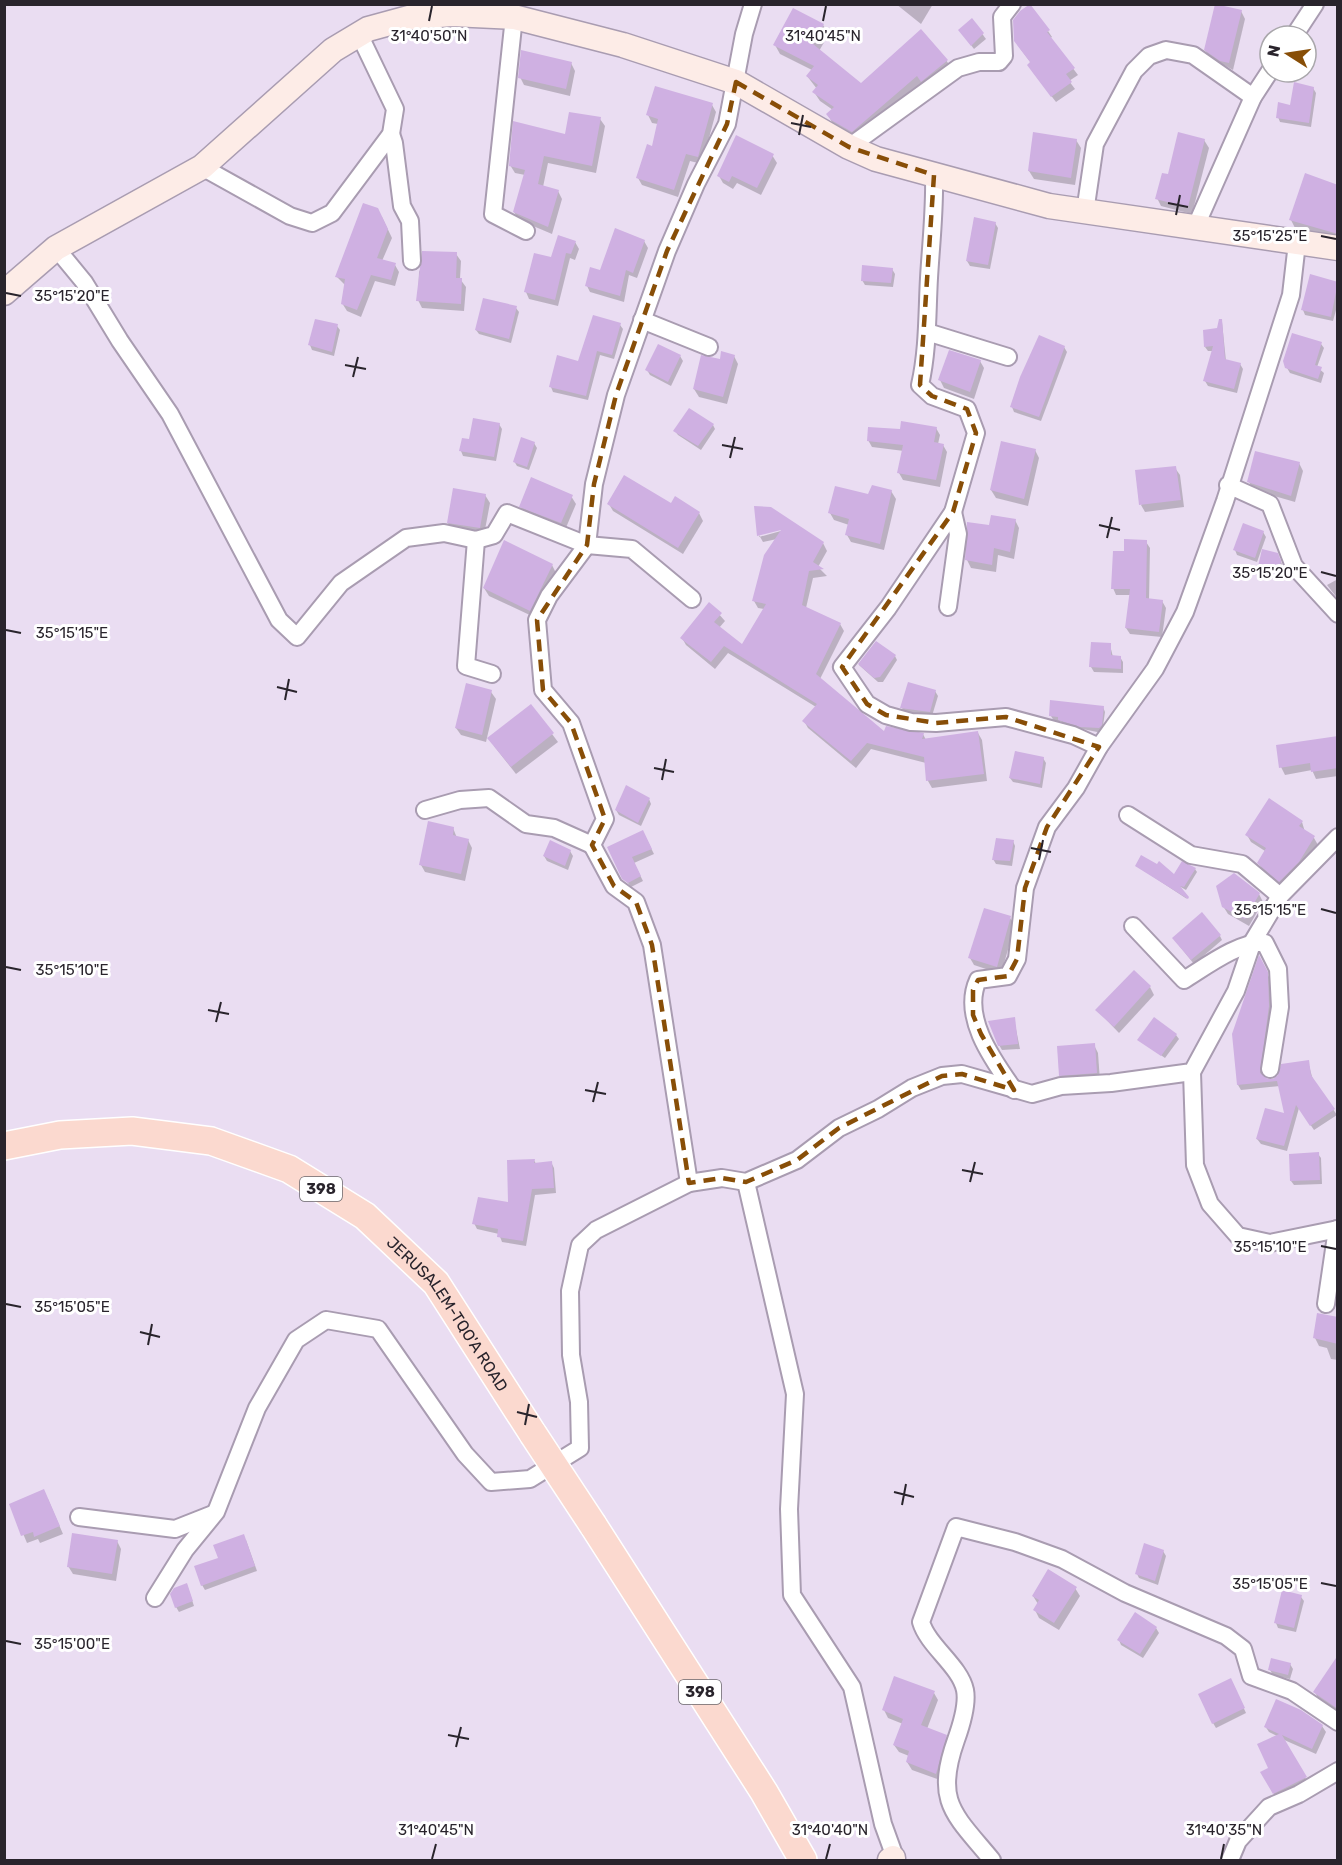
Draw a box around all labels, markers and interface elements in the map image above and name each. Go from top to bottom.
north arrow [1258,24,1318,84]
text: 31°40'50"N [391,27,467,45]
text: 31°40'45"N [785,27,861,45]
text: N [1263,43,1284,59]
text: 35°15'25"E [1233,227,1307,245]
text: 35°15'20"E [34,287,110,305]
text: 35°15'20"E [1232,564,1308,582]
text: 35°15'15"E [36,624,108,642]
text: 35°15'15"E [1234,901,1306,919]
text: 35°15'10"E [36,961,109,979]
road number: 398 [300,1177,342,1201]
street label: JERUSALEM-TQO'A ROAD [383,1233,512,1395]
text: 35°15'10"E [1234,1238,1307,1256]
text: 35°15'05"E [34,1298,110,1316]
text: 35°15'05"E [1232,1575,1308,1593]
text: 35°15'00"E [34,1635,110,1653]
road number: 398 [679,1680,721,1704]
text: 31°40'45"N [398,1821,474,1839]
text: 31°40'40"N [792,1821,868,1839]
text: 31°40'35"N [1186,1821,1262,1839]

